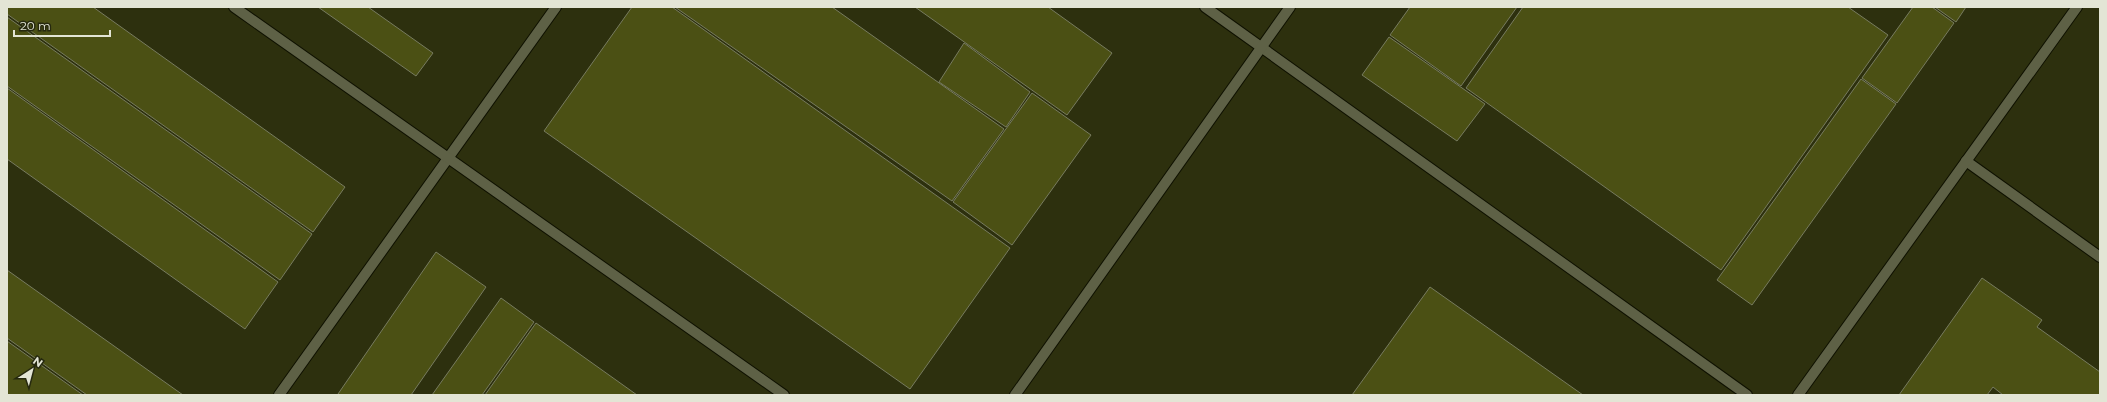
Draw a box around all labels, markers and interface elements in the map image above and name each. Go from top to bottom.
scale bar [14,12,110,38]
text: 20 m [20,18,51,33]
north arrow [12,350,52,390]
text: N [30,354,46,370]

